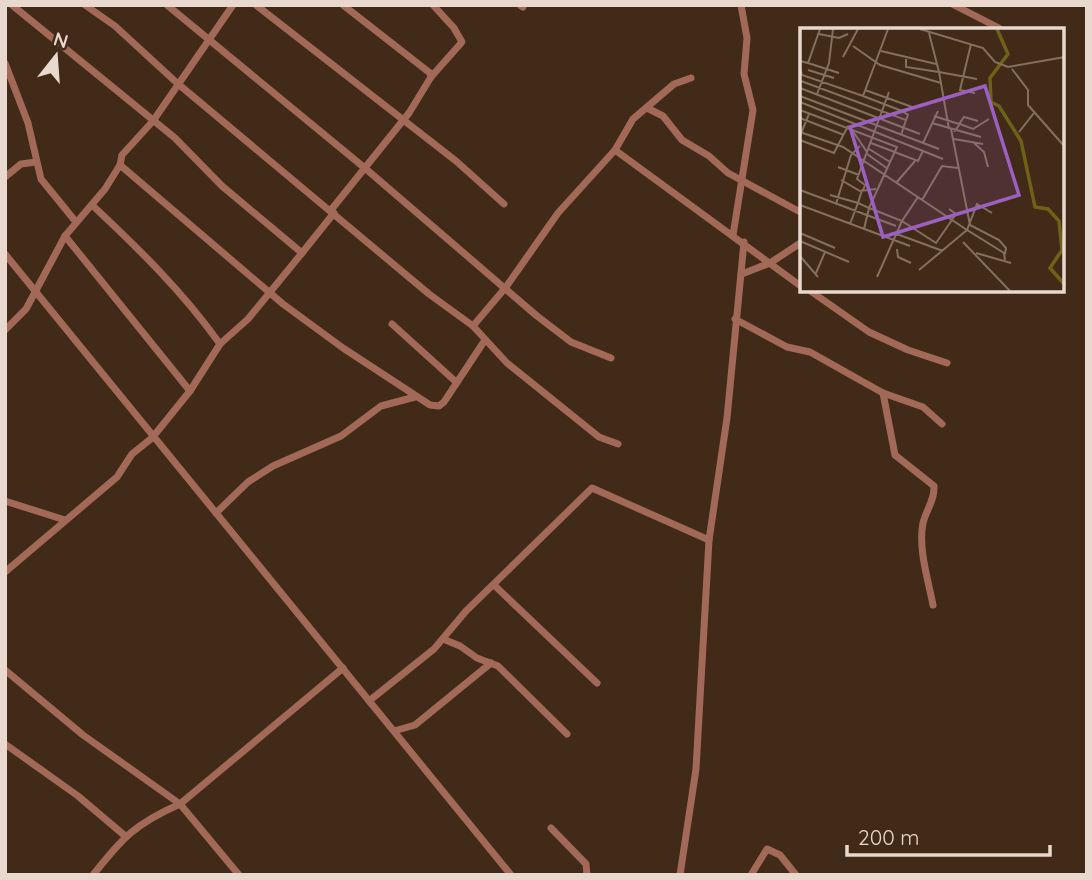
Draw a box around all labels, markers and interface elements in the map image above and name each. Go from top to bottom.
north arrow [21,21,91,91]
text: N [51,26,71,53]
inset map [800,28,1064,292]
scale bar [847,814,1050,858]
text: 200 m [858,824,920,850]

